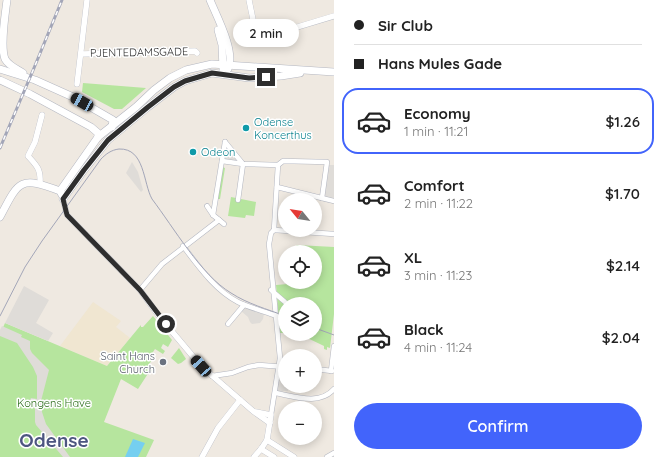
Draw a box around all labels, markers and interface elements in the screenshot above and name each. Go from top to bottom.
text: Sir Club [378,16,433,35]
callout: 2 min [233,19,299,47]
text: 2 min [249,25,283,41]
street label: PJENTEDAMSGADE [90,44,188,60]
text: Hans Mules Gade [378,54,502,73]
route end [257,68,275,86]
car [69,91,95,113]
icon: car [356,103,392,139]
text: Economy [404,104,471,123]
text: $1.26 [605,112,640,131]
place label: Odense Koncerthus [254,115,312,142]
marker: Odense Koncerthus [241,123,251,133]
text: 1 min · 11:21 [404,123,468,139]
place label: Odeon [201,145,235,159]
marker: Odeon [188,147,198,157]
icon: car [356,175,392,211]
text: Comfort [404,176,465,195]
text: $1.70 [605,184,640,203]
north arrow [278,193,322,237]
map controls [278,193,322,445]
text: 2 min · 11:22 [404,195,473,211]
button: locate [278,245,322,289]
icon: car [356,247,392,283]
text: XL [404,248,422,267]
text: $2.14 [606,256,640,275]
text: 3 min · 11:23 [404,267,472,283]
button: layers [278,297,322,341]
route start [157,315,175,333]
icon: car [356,319,392,355]
text: Black [404,320,444,339]
text: $2.04 [602,328,640,347]
text: 4 min · 11:24 [404,339,472,355]
place label: Saint Hans Church [101,349,155,376]
button: + [278,349,322,393]
car [189,353,213,379]
marker: Saint Hans Church [158,357,168,367]
park label: Kongens Have [17,396,91,410]
button: − [278,401,322,445]
button: Confirm [354,403,642,449]
district label: Odense [19,428,89,452]

